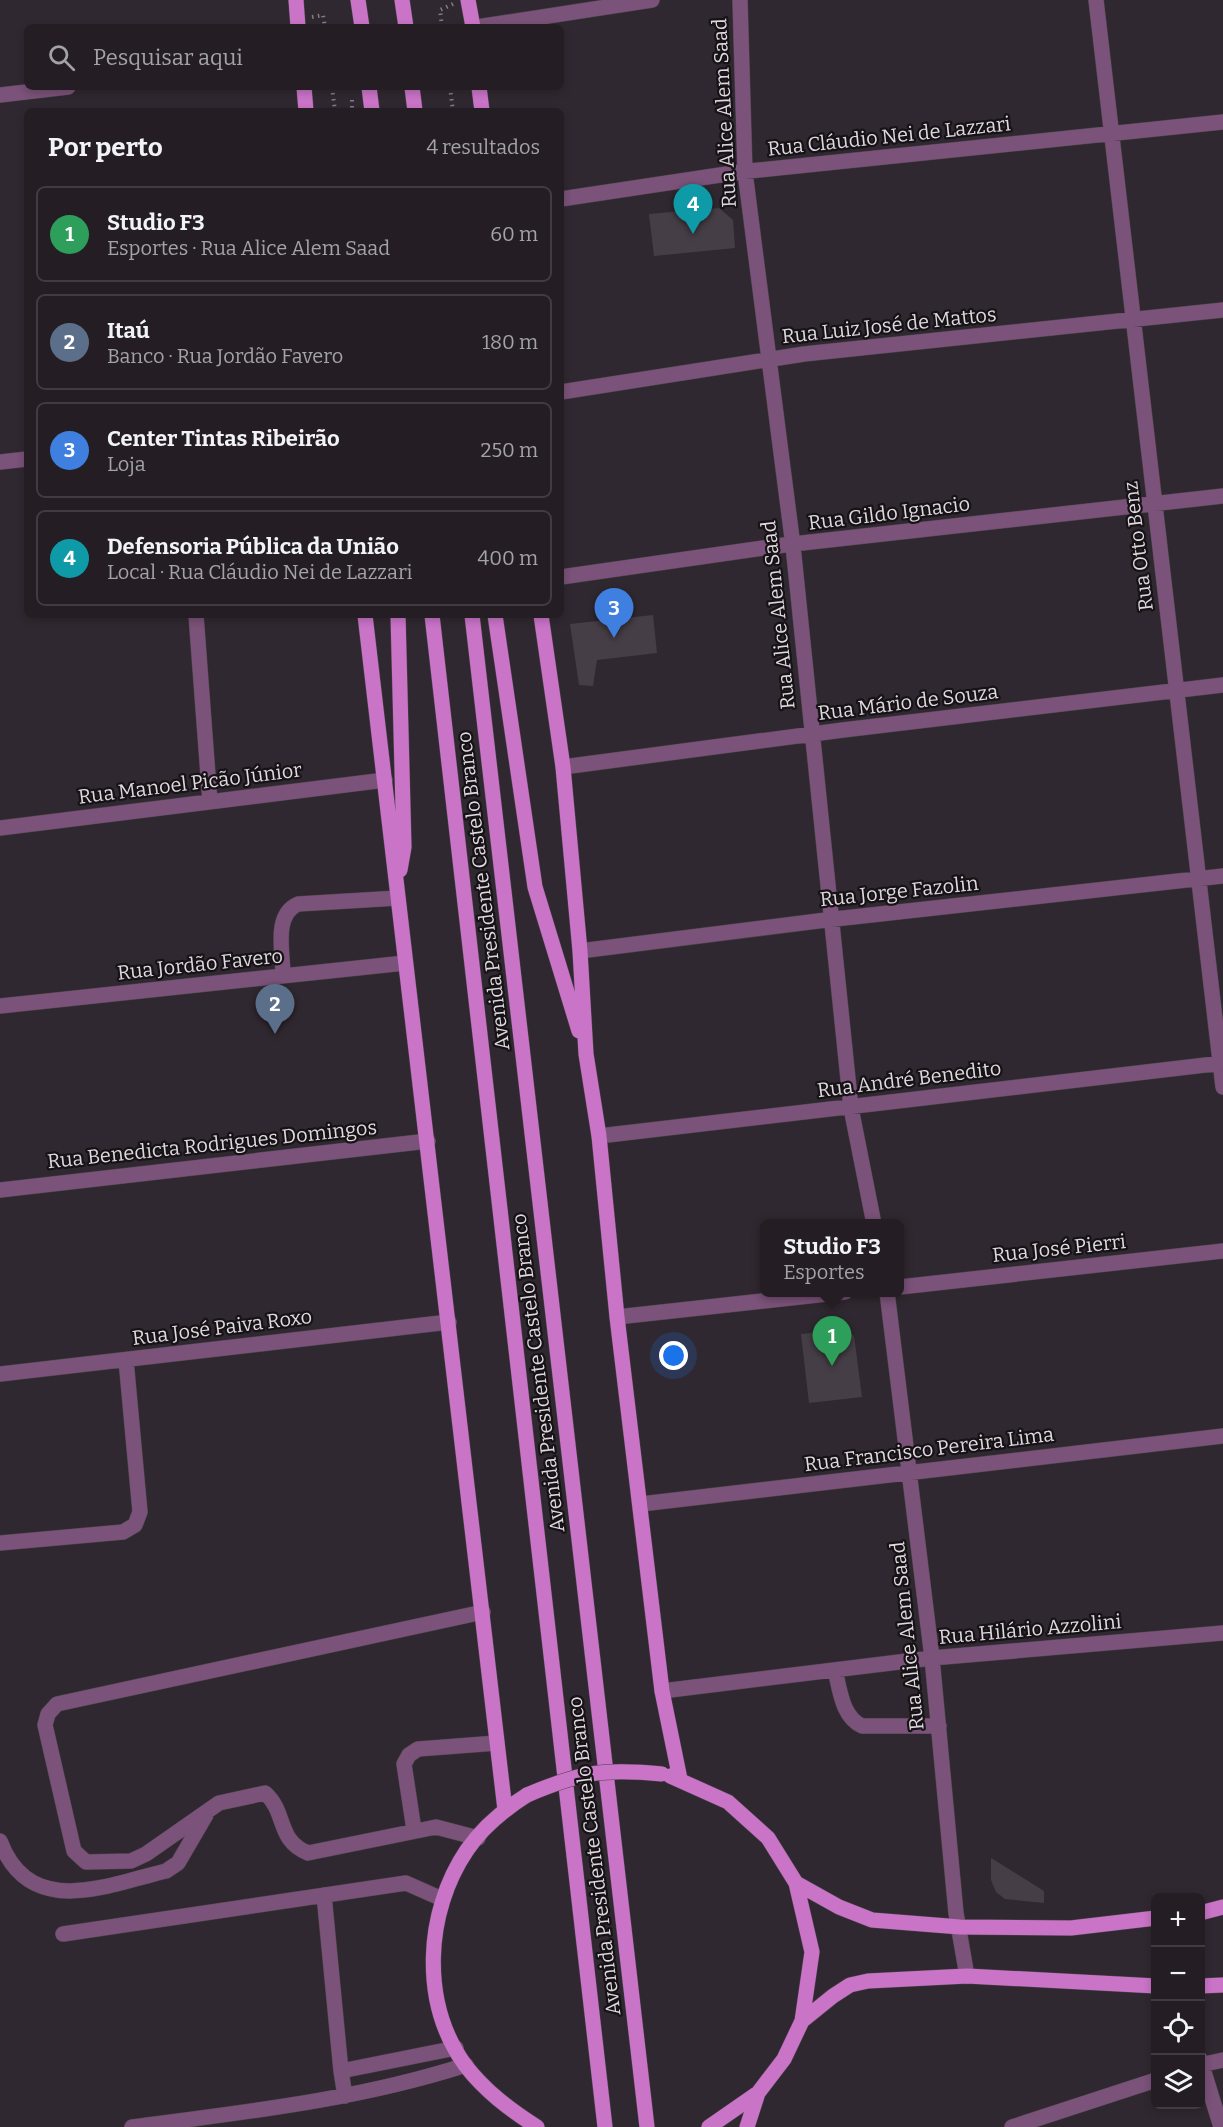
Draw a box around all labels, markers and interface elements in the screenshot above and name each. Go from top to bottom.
street label: Rua Alice Alem Saad [707,18,741,208]
search box [24,24,564,90]
icon: search [45,41,78,74]
text: Pesquisar aqui [93,44,243,71]
street label: Rua Cláudio Nei de Lazzari [766,111,1012,161]
text: Por perto [48,132,163,163]
text: 4 resultados [426,135,540,159]
pin: 4 [674,184,712,234]
text: Studio F3 [107,209,205,236]
text: 1 [65,222,74,246]
text: 60 m [490,222,538,246]
text: Esportes · Rua Alice Alem Saad [107,236,390,260]
street label: Rua Luiz José de Mattos [780,302,998,348]
text: Itaú [107,317,150,344]
text: 2 [64,330,75,354]
text: 180 m [482,330,538,354]
text: Banco · Rua Jordão Favero [107,344,343,368]
text: Center Tintas Ribeirão [107,425,340,452]
text: 3 [64,438,75,462]
text: 250 m [481,438,538,462]
text: Loja [107,452,146,476]
street label: Rua Otto Benz [1118,480,1158,612]
street label: Rua Gildo Ignacio [807,491,971,535]
street label: Rua Alice Alem Saad [756,519,800,711]
text: Defensoria Pública da União [107,533,399,560]
text: 4 [63,546,76,570]
text: 400 m [478,546,538,570]
text: Local · Rua Cláudio Nei de Lazzari [107,560,412,584]
pin: 3 [594,588,634,638]
street label: Rua Mário de Souza [816,679,1000,725]
street label: Avenida Presidente Castelo Branco [452,730,514,1052]
street label: Rua Manoel Picão Júnior [77,757,303,809]
street label: Rua Jorge Fazolin [818,871,980,911]
street label: Rua Jordão Favero [116,943,284,985]
pin: 2 [256,984,294,1034]
street label: Rua André Benedito [816,1056,1002,1102]
street label: Rua Benedicta Rodrigues Domingos [46,1115,378,1173]
street label: Avenida Presidente Castelo Branco [507,1212,569,1534]
popup [760,1219,904,1297]
street label: Rua José Pierri [991,1229,1127,1267]
text: Studio F3 [783,1233,881,1260]
text: Esportes [783,1260,865,1284]
street label: Rua José Paiva Roxo [131,1304,313,1350]
pin: 1 [812,1316,852,1366]
your location [659,1341,688,1370]
street label: Rua Francisco Pereira Lima [803,1422,1055,1476]
street label: Rua Alice Alem Saad [885,1540,929,1732]
street label: Rua Hilário Azzolini [938,1609,1122,1649]
street label: Avenida Presidente Castelo Branco [563,1695,625,2017]
map controls [1151,1893,1205,2109]
button: + [1151,1893,1205,1947]
button: − [1151,1947,1205,2001]
button: locate [1151,2001,1205,2055]
button: layers [1151,2055,1205,2109]

